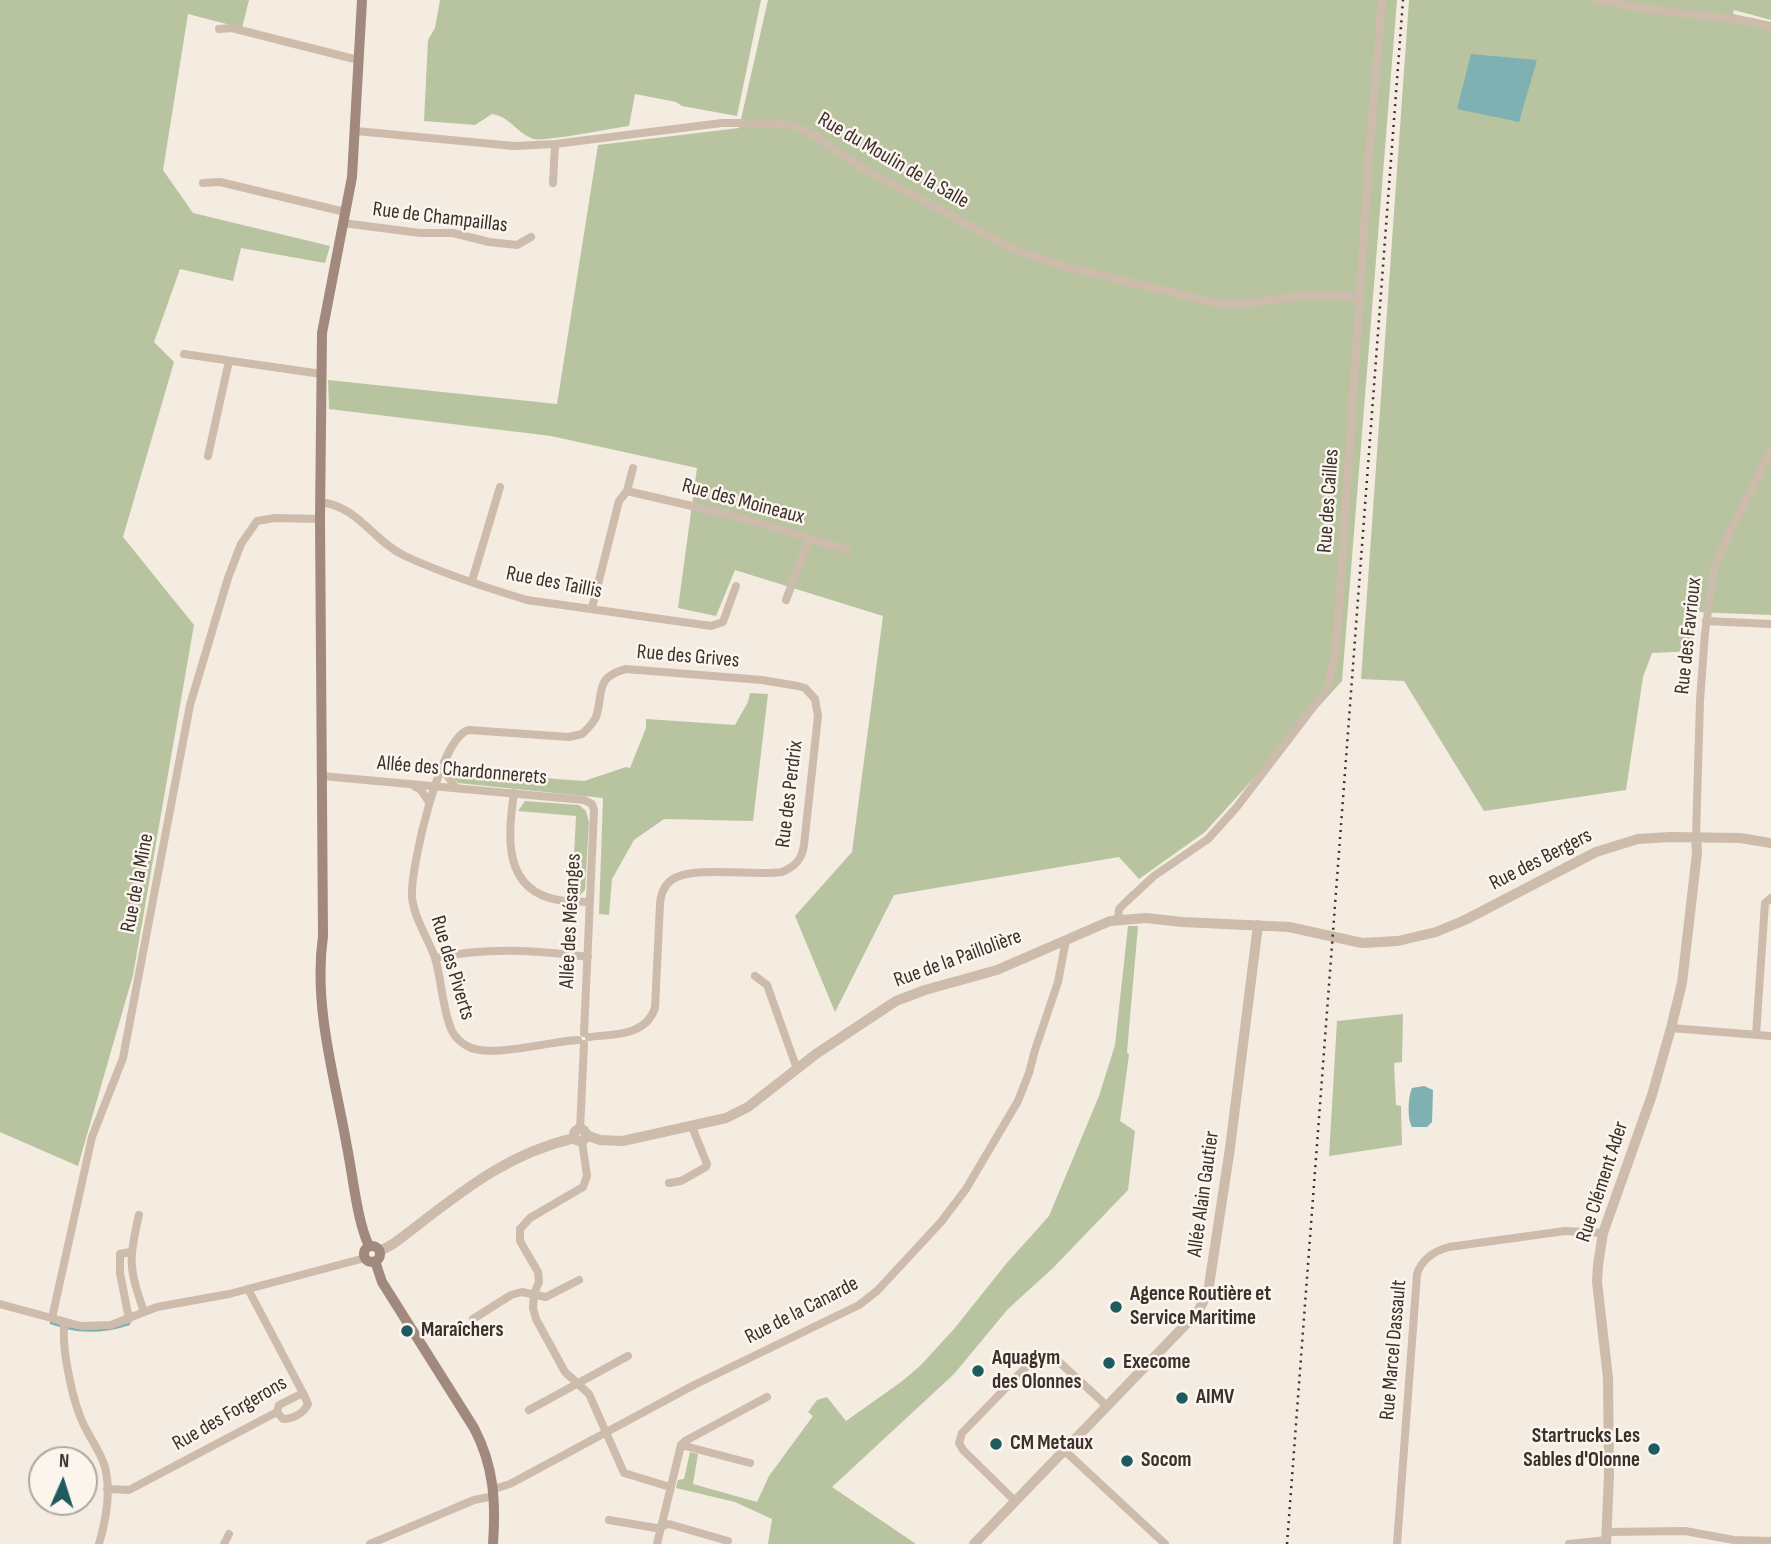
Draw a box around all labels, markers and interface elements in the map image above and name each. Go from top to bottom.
street label: Rue du Moulin de la Salle [813,107,973,215]
street label: Rue de Champaillas [371,197,509,239]
street label: Rue des Cailles [1313,448,1345,554]
street label: Rue des Moineaux [679,474,807,530]
street label: Rue des Taillis [504,561,604,605]
street label: Rue des Favrioux [1670,576,1708,696]
street label: Rue des Grives [636,640,740,674]
street label: Rue des Perdrix [771,739,809,849]
street label: Allée des Chardonnerets [376,751,548,791]
street label: Rue des Bergers [1486,823,1596,897]
street label: Rue de la Mine [116,832,160,934]
street label: Allée des Mésanges [555,853,587,989]
street label: Rue des Piverts [424,913,480,1023]
street label: Rue de la Paillolière [891,924,1025,994]
street label: Rue Clément Ader [1572,1118,1634,1246]
street label: Allée Alain Gautier [1183,1129,1225,1259]
street label: Rue de la Canarde [741,1272,863,1350]
street label: Rue Marcel Dassault [1375,1279,1413,1421]
place label: Agence Routière et Service Maritime [1130,1282,1271,1332]
marker: Agence Routière et Service Maritime [1108,1299,1124,1315]
place label: Maraîchers [421,1318,503,1344]
marker: Maraîchers [399,1323,415,1339]
place label: Aquagym des Olonnes [992,1346,1082,1396]
place label: Execome [1123,1350,1190,1376]
marker: Execome [1101,1355,1117,1371]
marker: Aquagym des Olonnes [970,1363,986,1379]
street label: Rue des Forgerons [168,1371,292,1457]
place label: AIMV [1196,1385,1234,1411]
marker: AIMV [1174,1390,1190,1406]
place label: Startrucks Les Sables d'Olonne [1523,1424,1640,1474]
place label: CM Metaux [1010,1431,1093,1457]
marker: CM Metaux [988,1436,1004,1452]
marker: Startrucks Les Sables d'Olonne [1646,1441,1662,1457]
north arrow [28,1446,98,1516]
place label: Socom [1141,1448,1192,1474]
text: N [58,1450,70,1473]
marker: Socom [1119,1453,1135,1469]

